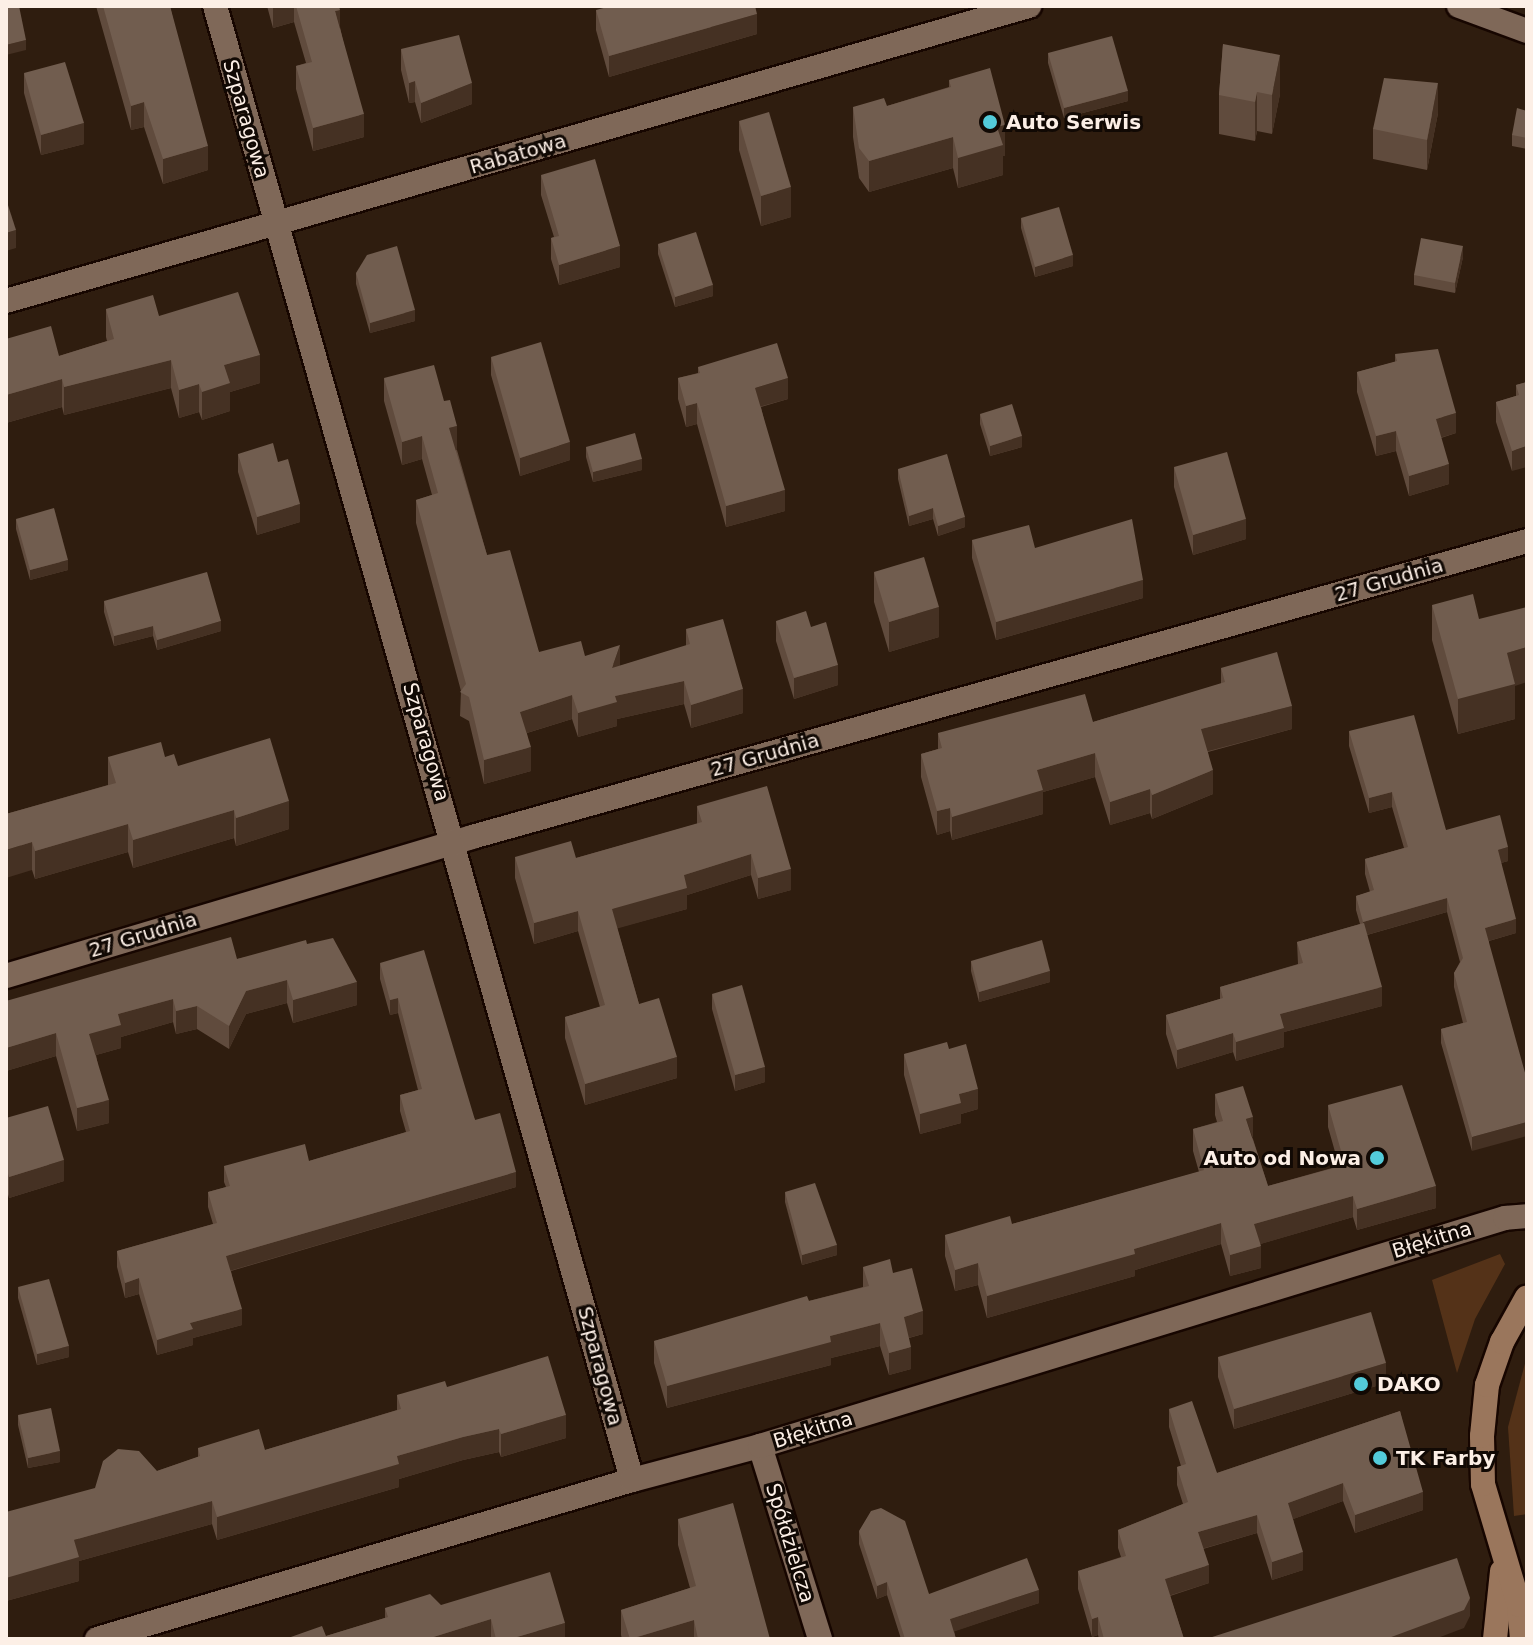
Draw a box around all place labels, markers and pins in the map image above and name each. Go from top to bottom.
place label: Auto Serwis [1006,110,1141,134]
marker: Auto Serwis [981,113,999,131]
place label: Auto od Nowa [1204,1146,1361,1170]
marker: Auto od Nowa [1368,1149,1386,1167]
place label: DAKO [1377,1372,1441,1396]
marker: DAKO [1352,1375,1370,1393]
place label: TK Farby [1396,1446,1495,1470]
marker: TK Farby [1371,1449,1389,1467]

